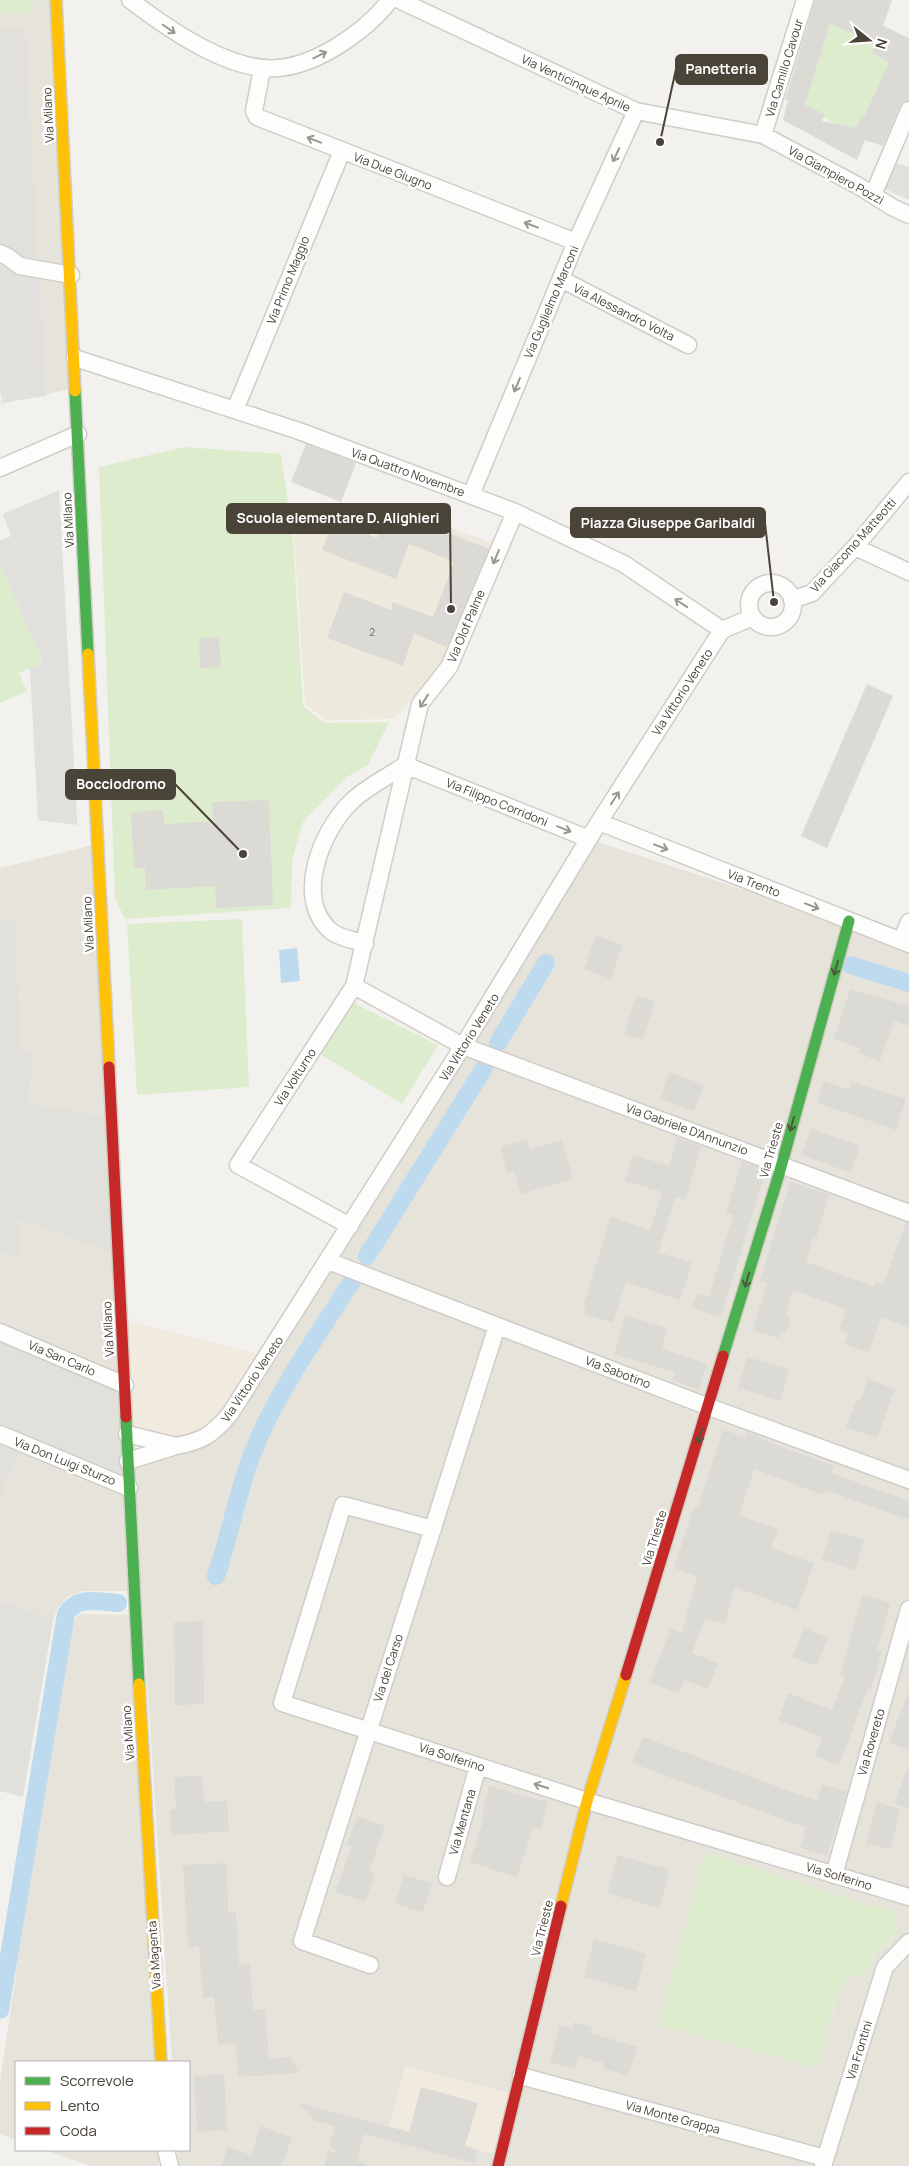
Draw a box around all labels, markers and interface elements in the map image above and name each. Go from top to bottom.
north arrow [844,15,894,65]
street label: Via Camillo Cavour [761,16,807,119]
one-way arrow [162,24,175,35]
text: N [871,36,892,52]
one-way arrow [313,50,328,60]
street label: Via Venticinque Aprile [519,50,633,116]
callout: Panetteria [676,55,767,84]
text: Panetteria [685,59,757,78]
street label: Via Milano [38,87,58,143]
one-way arrow [307,134,322,144]
street label: Via Giampiero Pozzi [785,142,887,208]
one-way arrow [611,147,620,162]
street label: Via Due Giugno [351,148,435,194]
one-way arrow [523,219,538,228]
street label: Via Primo Maggio [263,233,313,327]
street label: Via Guglielmo Marconi [520,243,582,361]
street label: Via Alessandro Volta [571,279,677,345]
one-way arrow [511,377,521,392]
street label: Via Quattro Novembre [349,443,467,501]
street label: Via Milano [58,492,78,548]
street label: Via Giacomo Matteotti [806,494,900,596]
callout: Scuola elementare D. Alighieri [227,504,450,533]
text: Scuola elementare D. Alighieri [237,508,439,527]
callout: Piazza Giuseppe Garibaldi [571,508,765,537]
text: Piazza Giuseppe Garibaldi [581,513,755,532]
one-way arrow [490,549,500,564]
street label: Via Olof Palme [443,587,489,665]
one-way arrow [675,598,689,608]
house number: 2 [369,625,375,639]
street label: Via Vittorio Veneto [648,645,716,739]
one-way arrow [418,694,428,708]
callout: Bocciodromo [66,770,175,799]
text: Bocciodromo [76,774,166,793]
street label: Via Filippo Corridoni [444,774,550,830]
one-way arrow [609,791,620,805]
one-way arrow [556,825,571,835]
one-way arrow [653,843,668,852]
street label: Via Trento [725,865,783,901]
street label: Via Milano [78,896,98,952]
one-way arrow [804,902,819,911]
one-way arrow [831,959,841,975]
street label: Via Vittorio Veneto [435,990,503,1084]
street label: Via Volturno [270,1045,320,1109]
street label: Via Gabriele D'Annunzio [623,1099,751,1159]
one-way arrow [787,1116,797,1132]
street label: Via Trieste [755,1120,787,1180]
one-way arrow [741,1272,751,1288]
street label: Via Milano [98,1301,118,1357]
street label: Via Vittorio Veneto [217,1333,287,1425]
street label: Via San Carlo [26,1336,98,1380]
street label: Via Sabotino [583,1352,653,1392]
one-way arrow [694,1427,704,1443]
street label: Via Don Luigi Sturzo [11,1433,119,1489]
street label: Via Trieste [637,1508,671,1568]
street label: Via del Carso [369,1632,407,1704]
street label: Via Milano [118,1705,138,1761]
street label: Via Rovereto [853,1706,889,1778]
street label: Via Solferino [417,1738,487,1776]
one-way arrow [533,1781,549,1790]
street label: Via Mentana [444,1787,480,1857]
street label: Via Solferino [804,1858,874,1894]
street label: Via Trieste [527,1898,557,1958]
street label: Via Magenta [143,1920,165,1990]
street label: Via Frontini [842,2018,876,2082]
legend [15,2061,190,2151]
text: Scorrevole [60,2070,134,2091]
text: Lento [60,2095,100,2116]
street label: Via Monte Grappa [624,2096,722,2138]
text: Coda [60,2120,97,2141]

